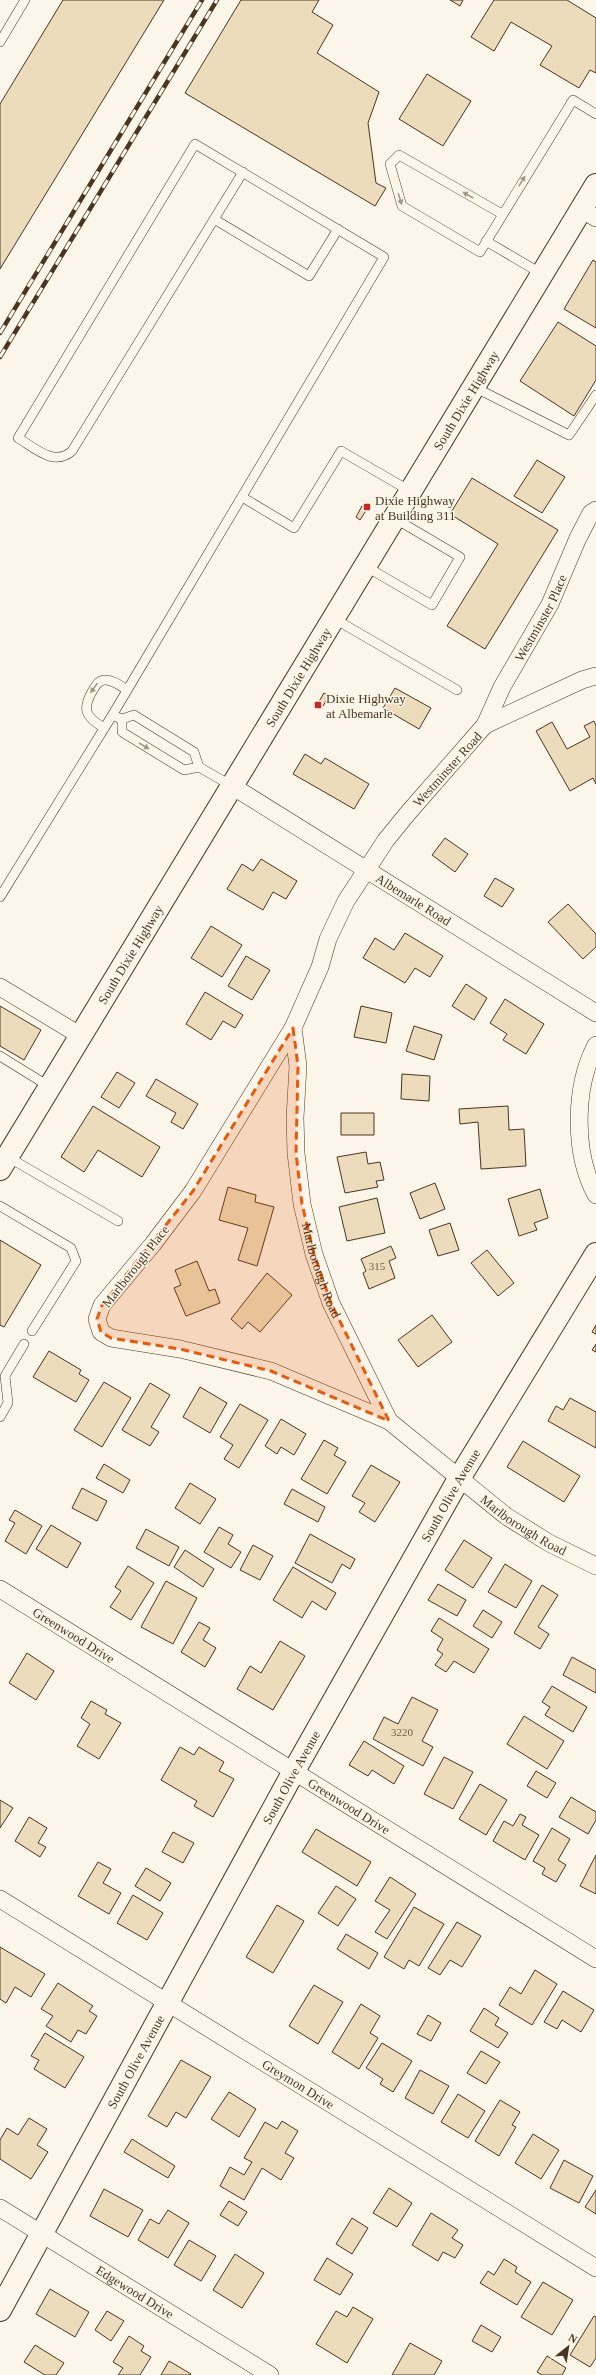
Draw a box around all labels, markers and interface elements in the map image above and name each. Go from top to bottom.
one-way arrow [519,175,526,187]
one-way arrow [462,191,474,198]
one-way arrow [397,194,403,206]
street label: South Dixie Highway [430,347,502,453]
place label: Dixie Highway at Building 311 [375,493,455,523]
marker: Dixie Highway at Building 311 [362,502,372,512]
street label: Westminster Place [512,572,570,664]
street label: South Dixie Highway [263,625,334,730]
one-way arrow [90,683,98,694]
place label: Dixie Highway at Albemarle [326,691,406,721]
marker: Dixie Highway at Albemarle [313,700,323,710]
street label: Westminster Road [410,729,485,810]
one-way arrow [138,742,150,749]
street label: Albemarle Road [373,871,454,929]
street label: South Dixie Highway [95,902,167,1007]
street label: Marlborough Road [299,1221,344,1321]
street label: Marlborough Place [99,1222,172,1310]
house number: 315 [369,1260,386,1272]
street label: South Olive Avenue [418,1446,483,1544]
street label: Marlborough Road [478,1492,569,1559]
street label: Greenwood Drive [30,1604,118,1666]
house number: 3220 [391,1726,414,1738]
street label: South Olive Avenue [259,1728,323,1827]
street label: Greenwood Drive [305,1775,393,1837]
street label: South Olive Avenue [104,2012,168,2111]
street label: Greymon Drive [259,2056,337,2112]
street label: Edgewood Drive [93,2262,177,2322]
north arrow [548,2327,588,2367]
text: N [567,2331,579,2346]

